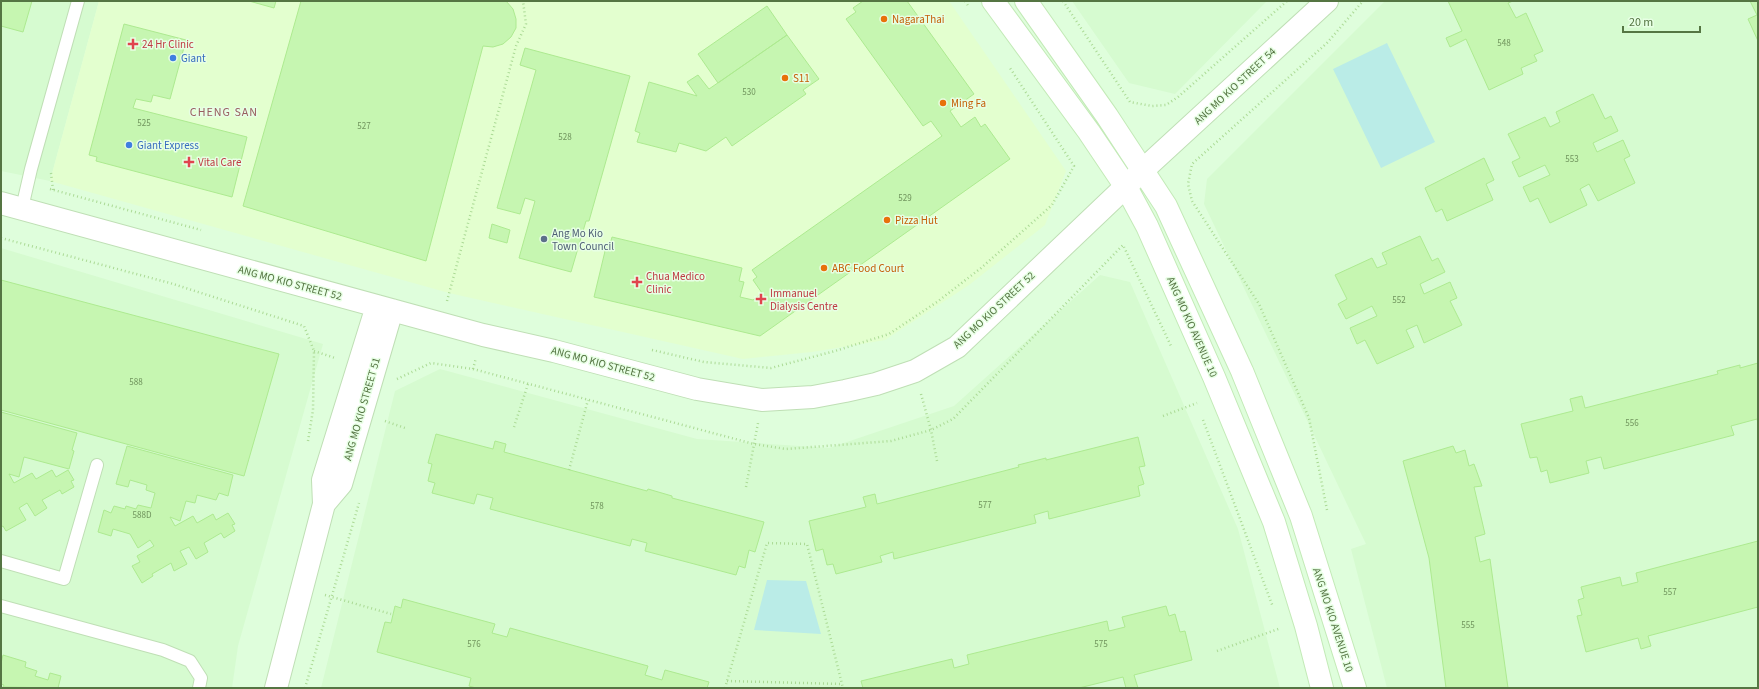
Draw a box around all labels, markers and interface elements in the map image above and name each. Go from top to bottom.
scale bar [1623,8,1700,34]
place label: NagaraThai [892,12,945,27]
marker: NagaraThai [879,14,889,24]
text: 20 m [1629,14,1653,31]
place label: 24 Hr Clinic [142,37,194,52]
house number: 548 [1497,37,1511,50]
marker: 24 Hr Clinic [127,38,139,50]
street label: ANG MO KIO STREET 54 [1191,44,1280,128]
place label: Giant [181,51,206,66]
marker: Giant [168,53,178,63]
place label: S11 [793,71,810,86]
marker: S11 [780,73,790,83]
house number: 530 [742,86,756,99]
place label: Ming Fa [951,96,986,111]
marker: Ming Fa [938,98,948,108]
district label: CHENG SAN [190,104,258,121]
house number: 525 [137,117,151,130]
house number: 527 [357,120,371,133]
house number: 528 [558,131,572,144]
place label: Giant Express [137,138,199,153]
marker: Giant Express [124,140,134,150]
house number: 553 [1565,153,1579,166]
place label: Vital Care [198,155,242,170]
marker: Vital Care [183,156,195,168]
house number: 529 [898,192,912,205]
place label: Pizza Hut [895,213,938,228]
marker: Pizza Hut [882,215,892,225]
place label: Ang Mo Kio Town Council [552,226,614,254]
marker: Ang Mo Kio Town Council [539,234,549,244]
place label: ABC Food Court [832,261,904,276]
street label: ANG MO KIO STREET 52 [236,262,344,304]
marker: ABC Food Court [819,263,829,273]
street label: ANG MO KIO STREET 52 [950,268,1038,352]
place label: Chua Medico Clinic [646,269,705,297]
street label: ANG MO KIO AVENUE 10 [1163,274,1221,380]
marker: Chua Medico Clinic [631,276,643,288]
place label: Immanuel Dialysis Centre [770,286,838,314]
marker: Immanuel Dialysis Centre [755,293,767,305]
house number: 552 [1392,294,1406,307]
street label: ANG MO KIO STREET 52 [549,343,657,385]
street label: ANG MO KIO STREET 51 [340,356,384,462]
house number: 588 [129,376,143,389]
house number: 556 [1625,417,1639,430]
house number: 577 [978,499,992,512]
house number: 578 [590,500,604,513]
house number: 588D [133,509,152,522]
street label: ANG MO KIO AVENUE 10 [1309,566,1357,674]
house number: 557 [1663,586,1677,599]
house number: 555 [1461,619,1475,632]
house number: 576 [467,638,481,651]
house number: 575 [1094,638,1108,651]

